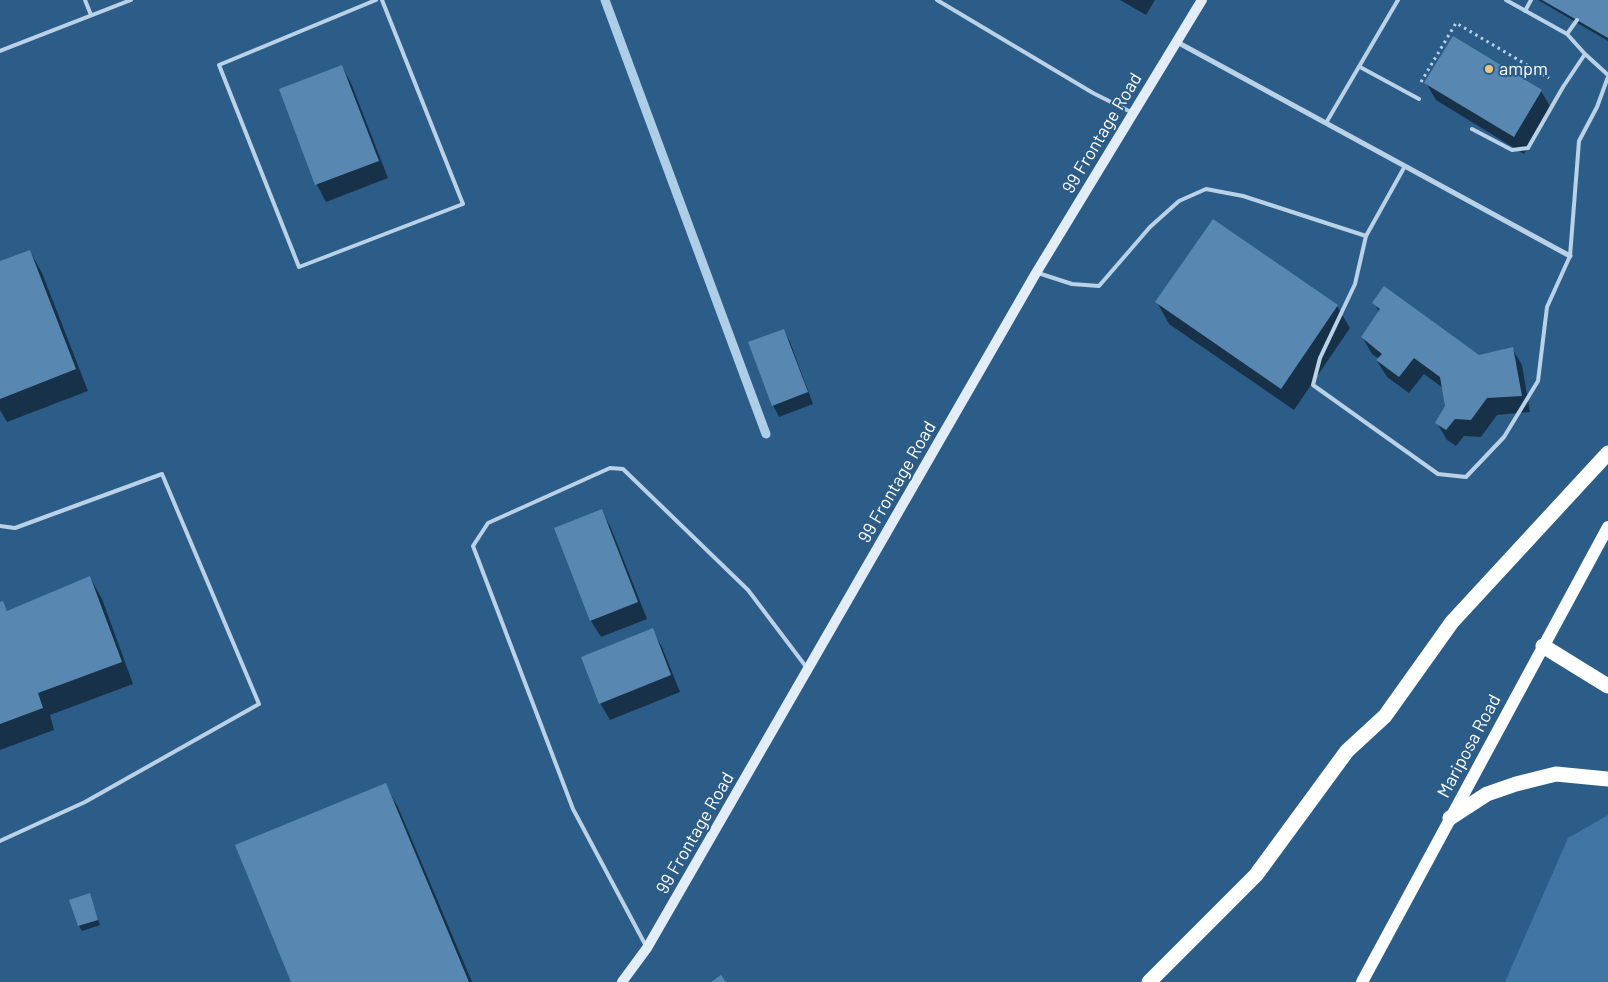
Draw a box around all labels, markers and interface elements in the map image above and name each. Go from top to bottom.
place label: ampm [1499,58,1548,80]
marker: ampm [1483,63,1495,75]
street label: 99 Frontage Road [1058,69,1146,197]
street label: 99 Frontage Road [853,417,941,547]
street label: Mariposa Road [1433,691,1505,801]
street label: 99 Frontage Road [651,768,739,898]

